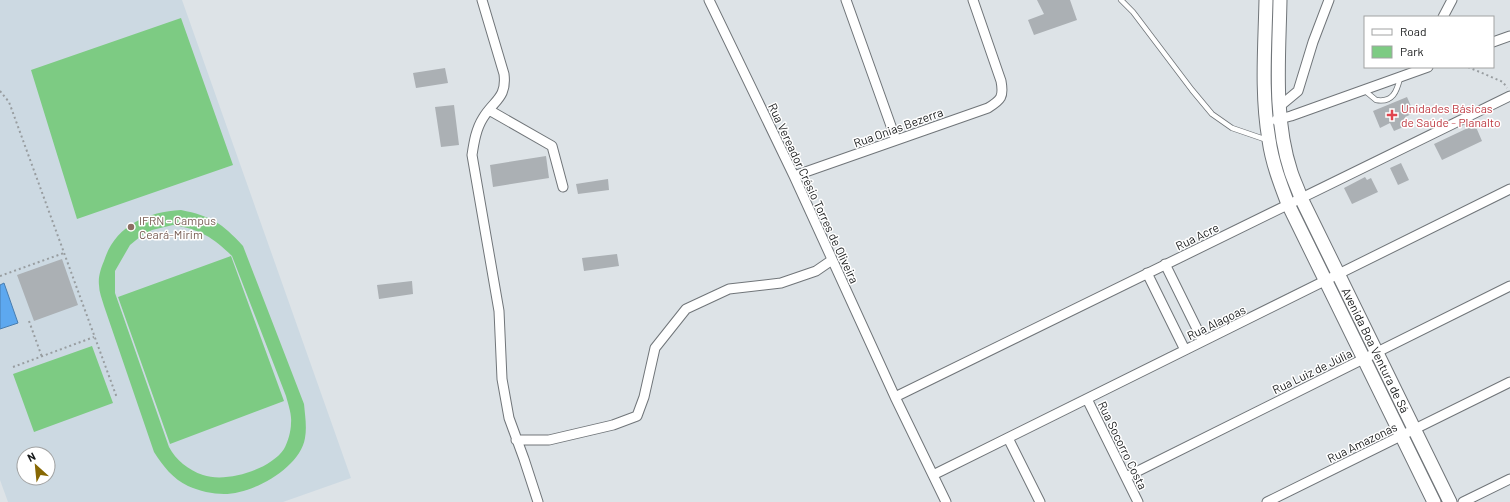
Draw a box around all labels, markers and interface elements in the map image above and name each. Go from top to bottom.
legend [1364,16,1494,68]
text: Road [1400,24,1427,38]
text: Park [1400,44,1424,58]
street label: Rua Vereador Crésio Torres de Oliveira [766,101,862,285]
place label: Unidades Básicas de Saúde - Planalto [1401,101,1501,129]
street label: Rua Onias Bezerra [851,104,945,150]
marker: Unidades Básicas de Saúde - Planalto [1386,109,1398,121]
place label: IFRN - Campus Ceará-Mirim [139,213,216,241]
street label: Rua Acre [1173,220,1221,252]
marker: IFRN - Campus Ceará-Mirim [126,222,136,232]
street label: Avenida Boa Ventura de Sá [1340,285,1412,415]
street label: Rua Alagoas [1184,302,1248,342]
street label: Rua Luiz de Júlia [1270,346,1354,396]
street label: Rua Socorro Costa [1096,399,1150,491]
street label: Rua Amazonas [1325,419,1399,465]
north arrow [16,446,56,486]
text: N [25,449,37,464]

